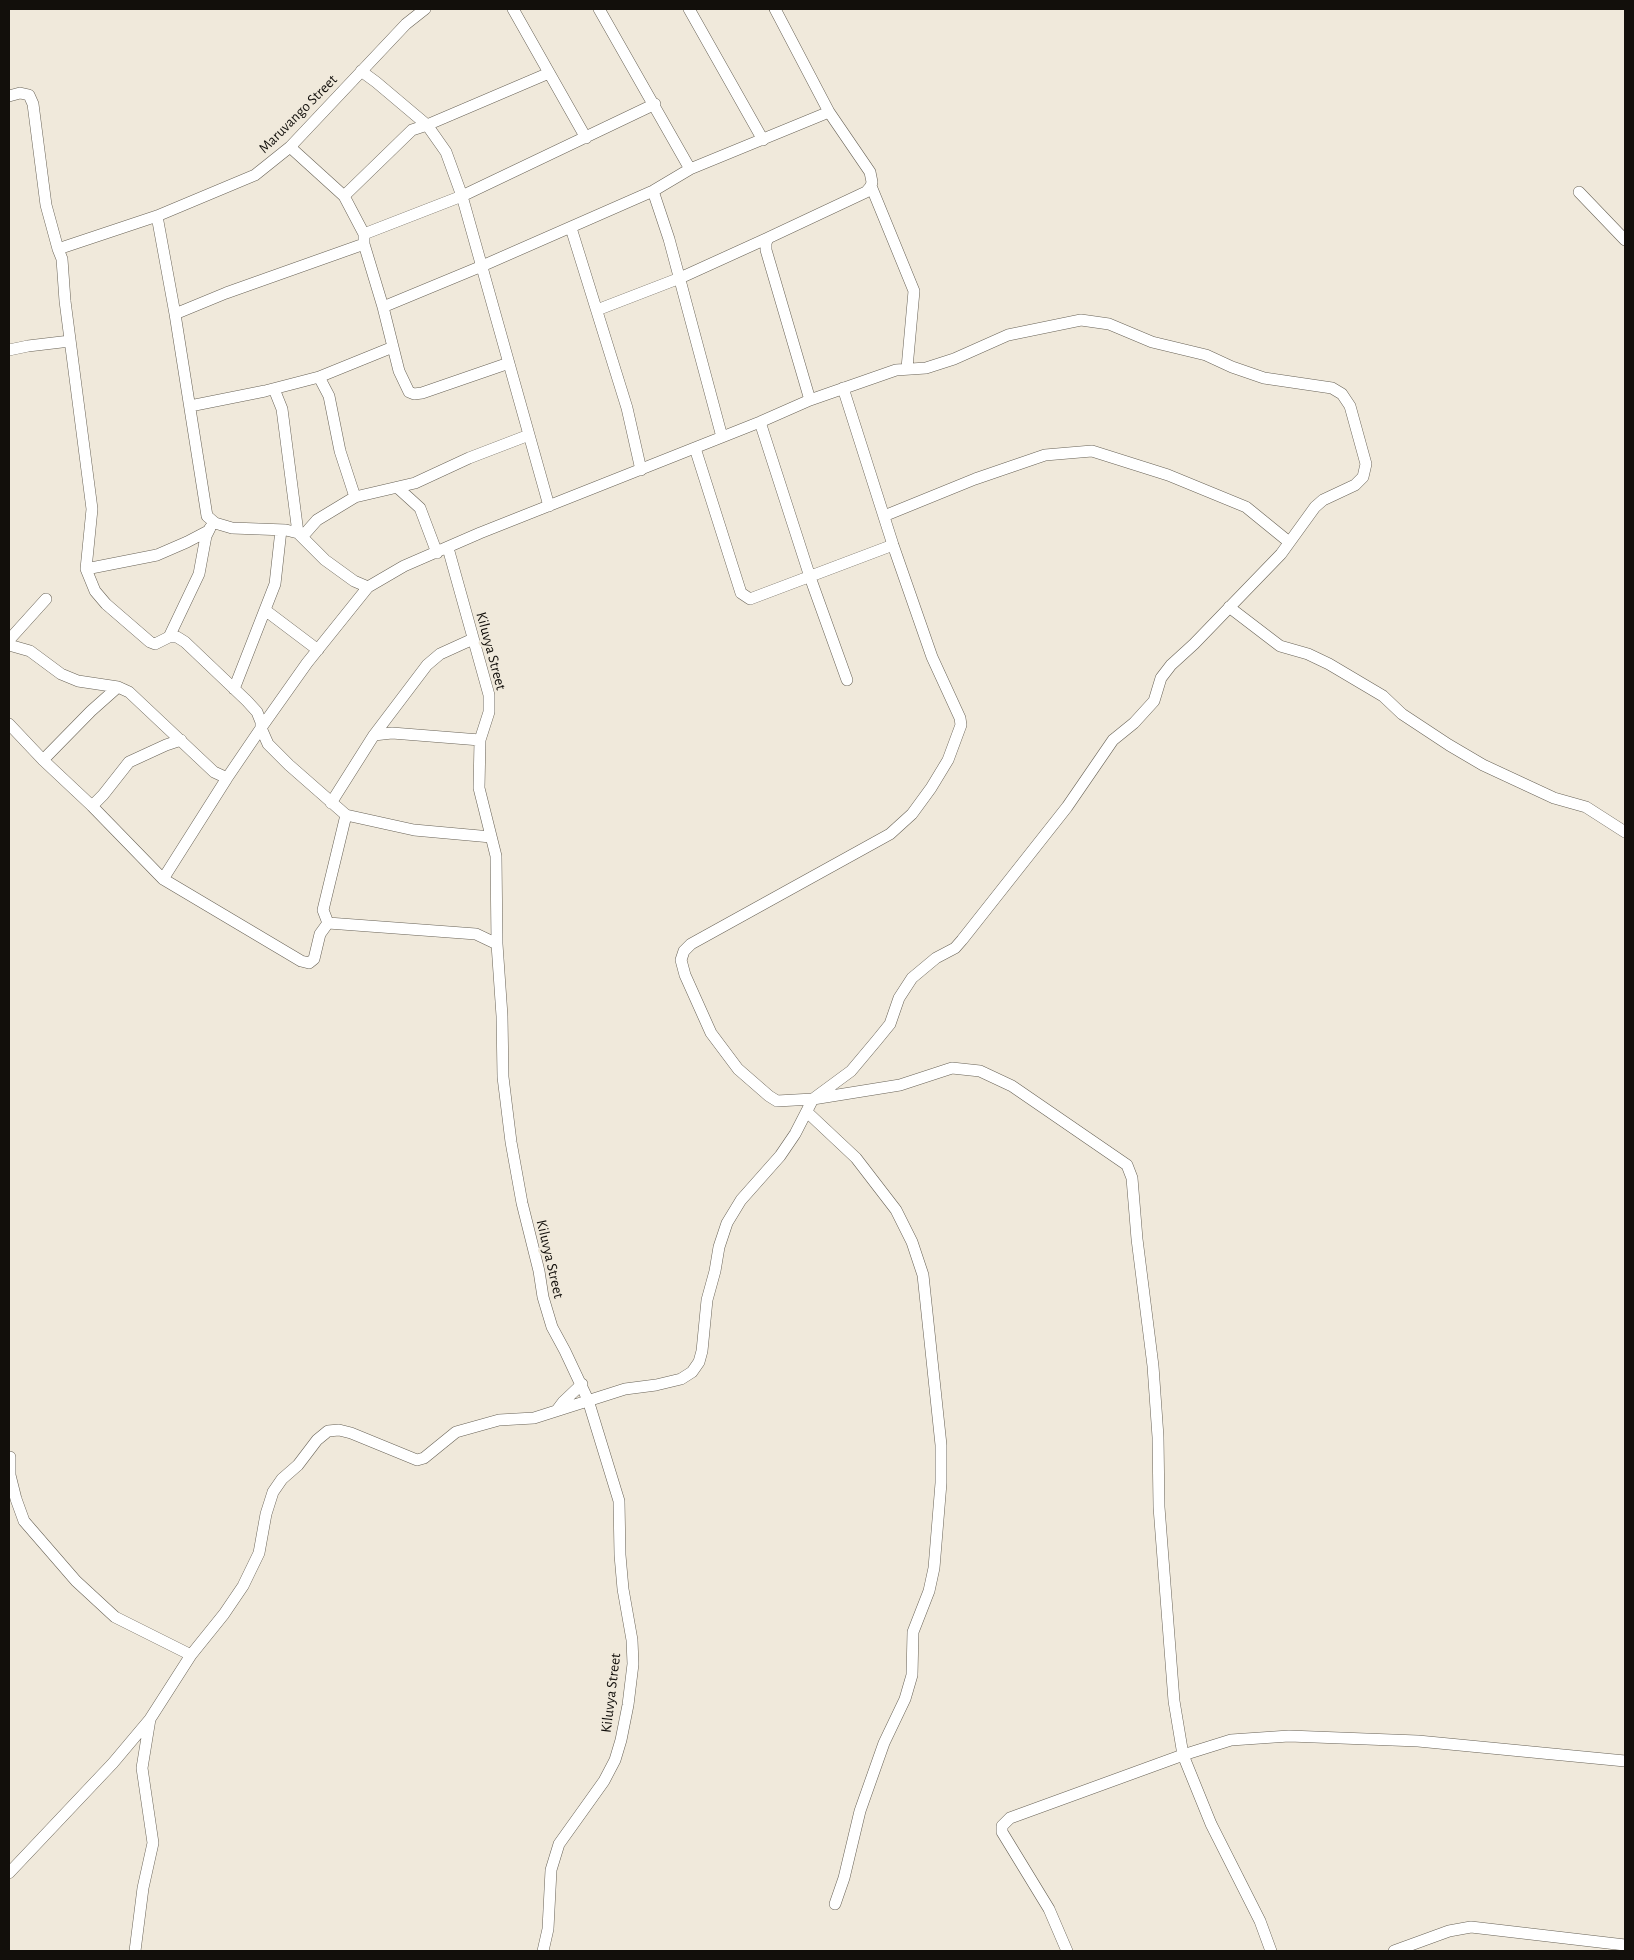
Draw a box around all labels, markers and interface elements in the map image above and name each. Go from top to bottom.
street label: Maruvango Street [255,71,341,157]
street label: Kiluvya Street [472,610,510,692]
street label: Kiluvya Street [532,1218,568,1300]
street label: Kiluvya Street [597,1652,625,1734]

